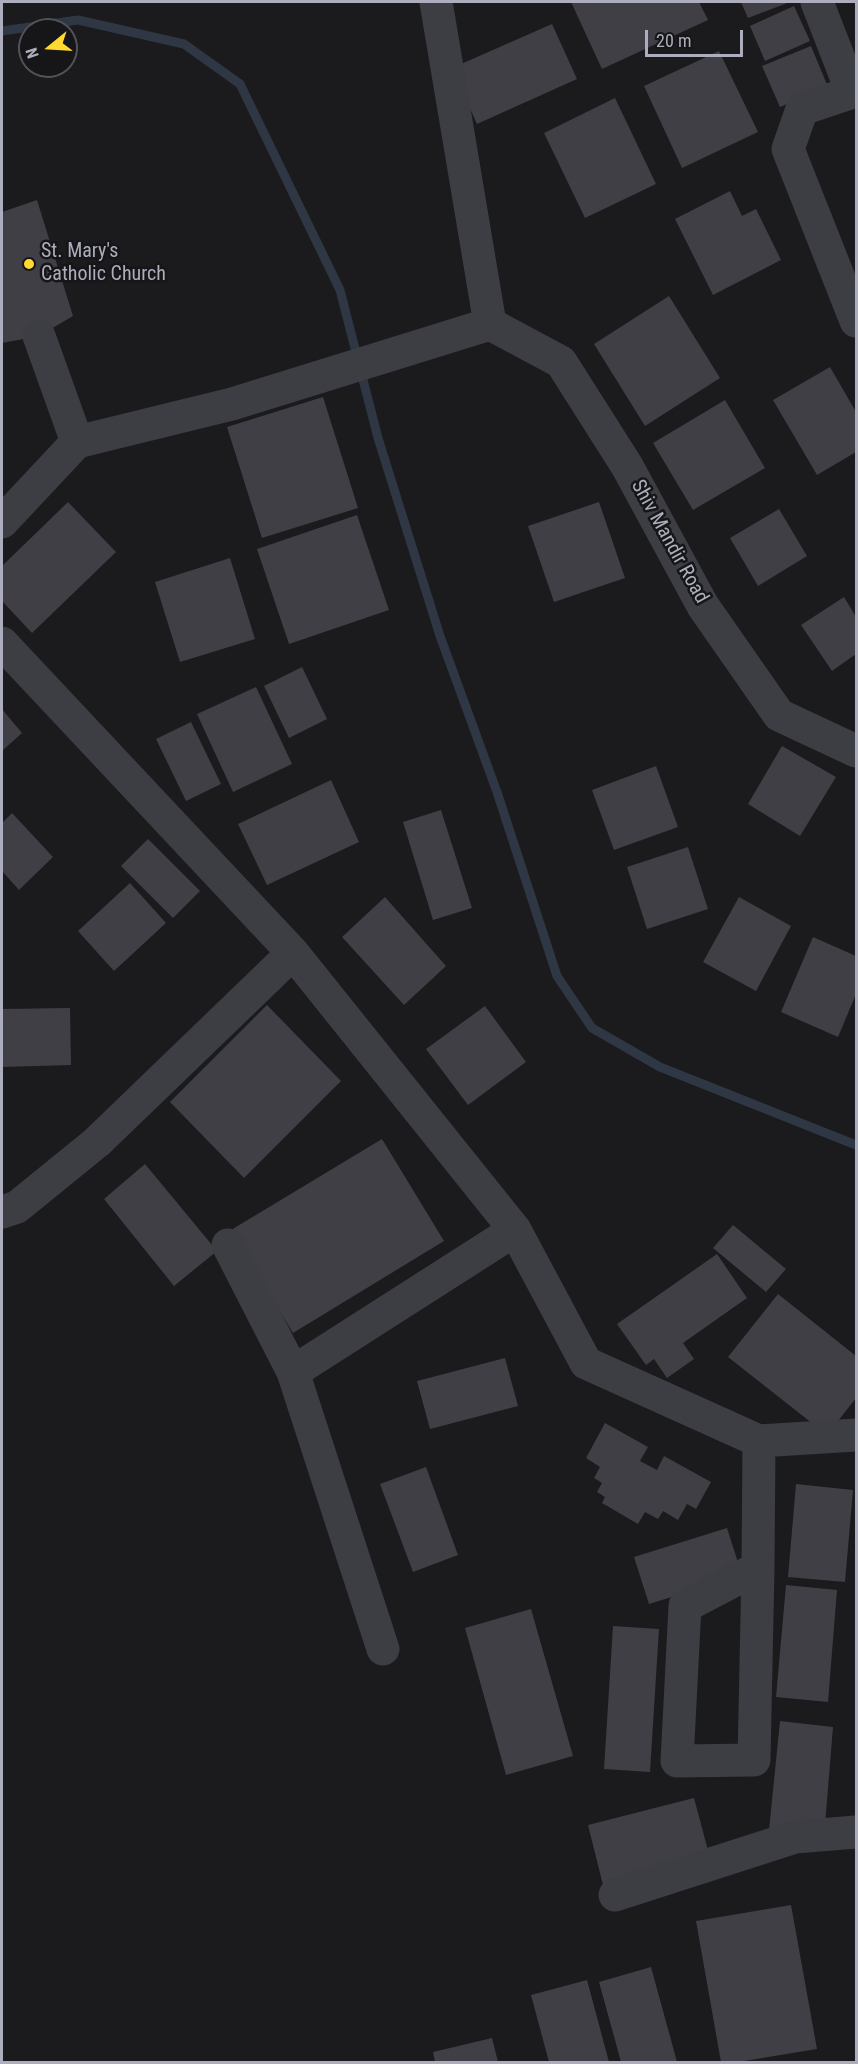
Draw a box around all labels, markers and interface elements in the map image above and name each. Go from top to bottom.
north arrow [18,18,78,78]
scale bar [648,18,746,56]
text: 20 m [656,30,691,51]
text: N [22,46,43,61]
place label: St. Mary's Catholic Church [41,240,166,287]
marker: St. Mary's Catholic Church [22,257,36,271]
street label: Shiv Mandir Road [625,476,713,608]

